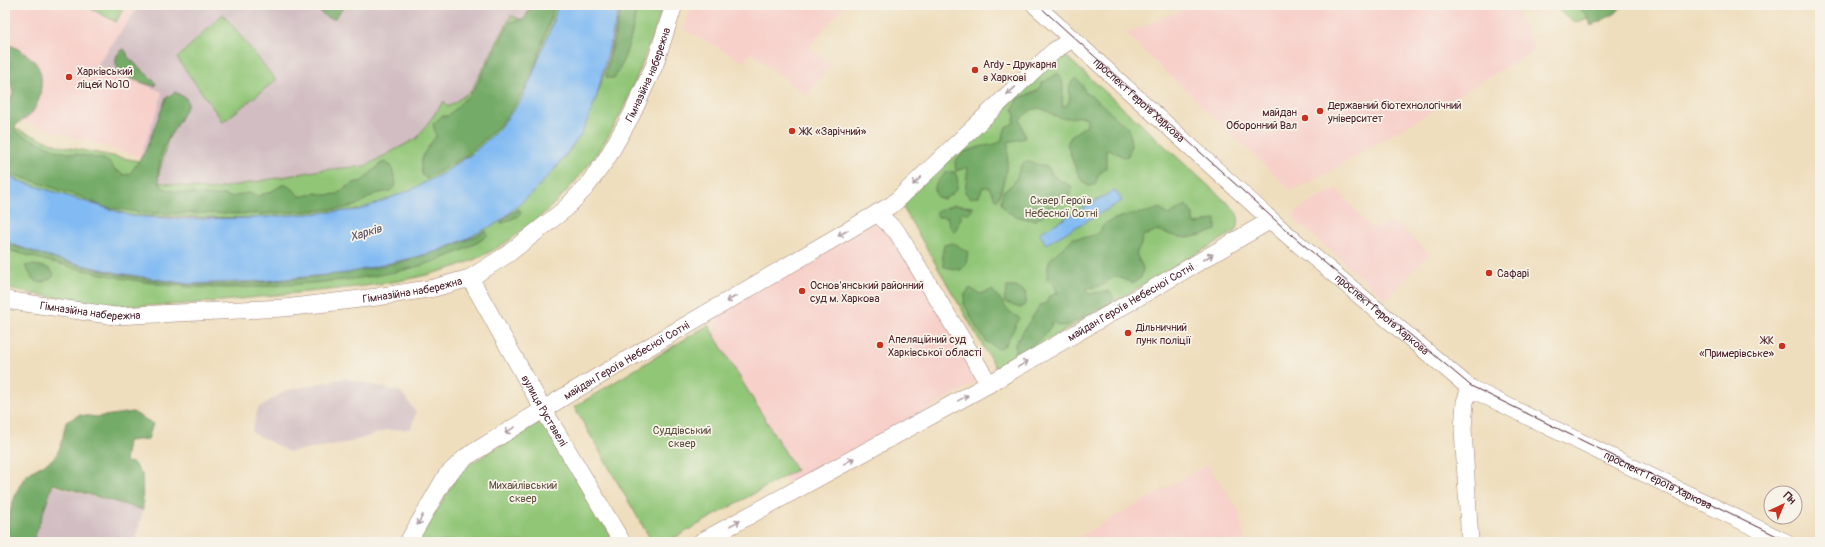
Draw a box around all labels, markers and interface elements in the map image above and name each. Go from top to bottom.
street label: Гімназійна набережна [622,26,673,124]
street label: проспект Героїв Харкова [1091,55,1187,145]
place label: Ardy - Друкарня в Харкові [983,58,1057,84]
place label: Харківський ліцей №10 [77,65,133,91]
marker: Ardy - Друкарня в Харкові [970,65,980,75]
marker: Харківський ліцей №10 [64,72,74,82]
one-way arrow [1006,86,1016,96]
place label: Державний біотехнологічний університет [1327,99,1461,125]
place label: майдан Оборонний Вал [1226,106,1297,132]
marker: Державний біотехнологічний університет [1315,106,1325,116]
marker: майдан Оборонний Вал [1300,113,1310,123]
place label: ЖК «Зарічний» [798,125,867,138]
marker: ЖК «Зарічний» [787,126,797,136]
one-way arrow [912,176,922,186]
park label: Сквер Героїв Небесної Сотні [1025,194,1097,220]
water label: Харків [349,221,385,245]
one-way arrow [837,230,849,238]
one-way arrow [1202,253,1214,261]
street label: майдан Героїв Небесної Сотні [1065,260,1196,344]
place label: Сафарі [1497,267,1529,280]
marker: Сафарі [1484,268,1494,278]
street label: проспект Героїв Харкова [1332,271,1432,357]
street label: Гімназійна набережна [362,274,464,305]
place label: Основ'янський районний суд м. Харкова [810,279,924,305]
marker: Основ'янський районний суд м. Харкова [797,286,807,296]
one-way arrow [725,295,737,303]
street label: Гімназійна набережна [39,299,141,323]
street label: майдан Героїв Небесної Сотні [561,318,692,402]
place label: Дільничний пунк поліції [1135,321,1192,347]
marker: Дільничний пунк поліції [1123,328,1133,338]
place label: Апеляційний суд Харківської області [888,333,982,359]
place label: ЖК «Примерівське» [1699,334,1774,360]
marker: Апеляційний суд Харківської області [875,340,885,350]
marker: ЖК «Примерівське» [1777,341,1787,351]
one-way arrow [1017,359,1029,367]
street label: вулиця Руставелі [519,373,570,449]
one-way arrow [957,394,969,401]
park label: Суддівський сквер [653,424,711,450]
one-way arrow [505,426,516,434]
street label: проспект Героїв Харкова [1602,448,1714,512]
one-way arrow [843,456,855,464]
park label: Михайлівський сквер [489,479,557,505]
north arrow [1763,485,1803,525]
text: Пн [1781,489,1799,507]
one-way arrow [416,514,423,526]
one-way arrow [729,519,741,527]

